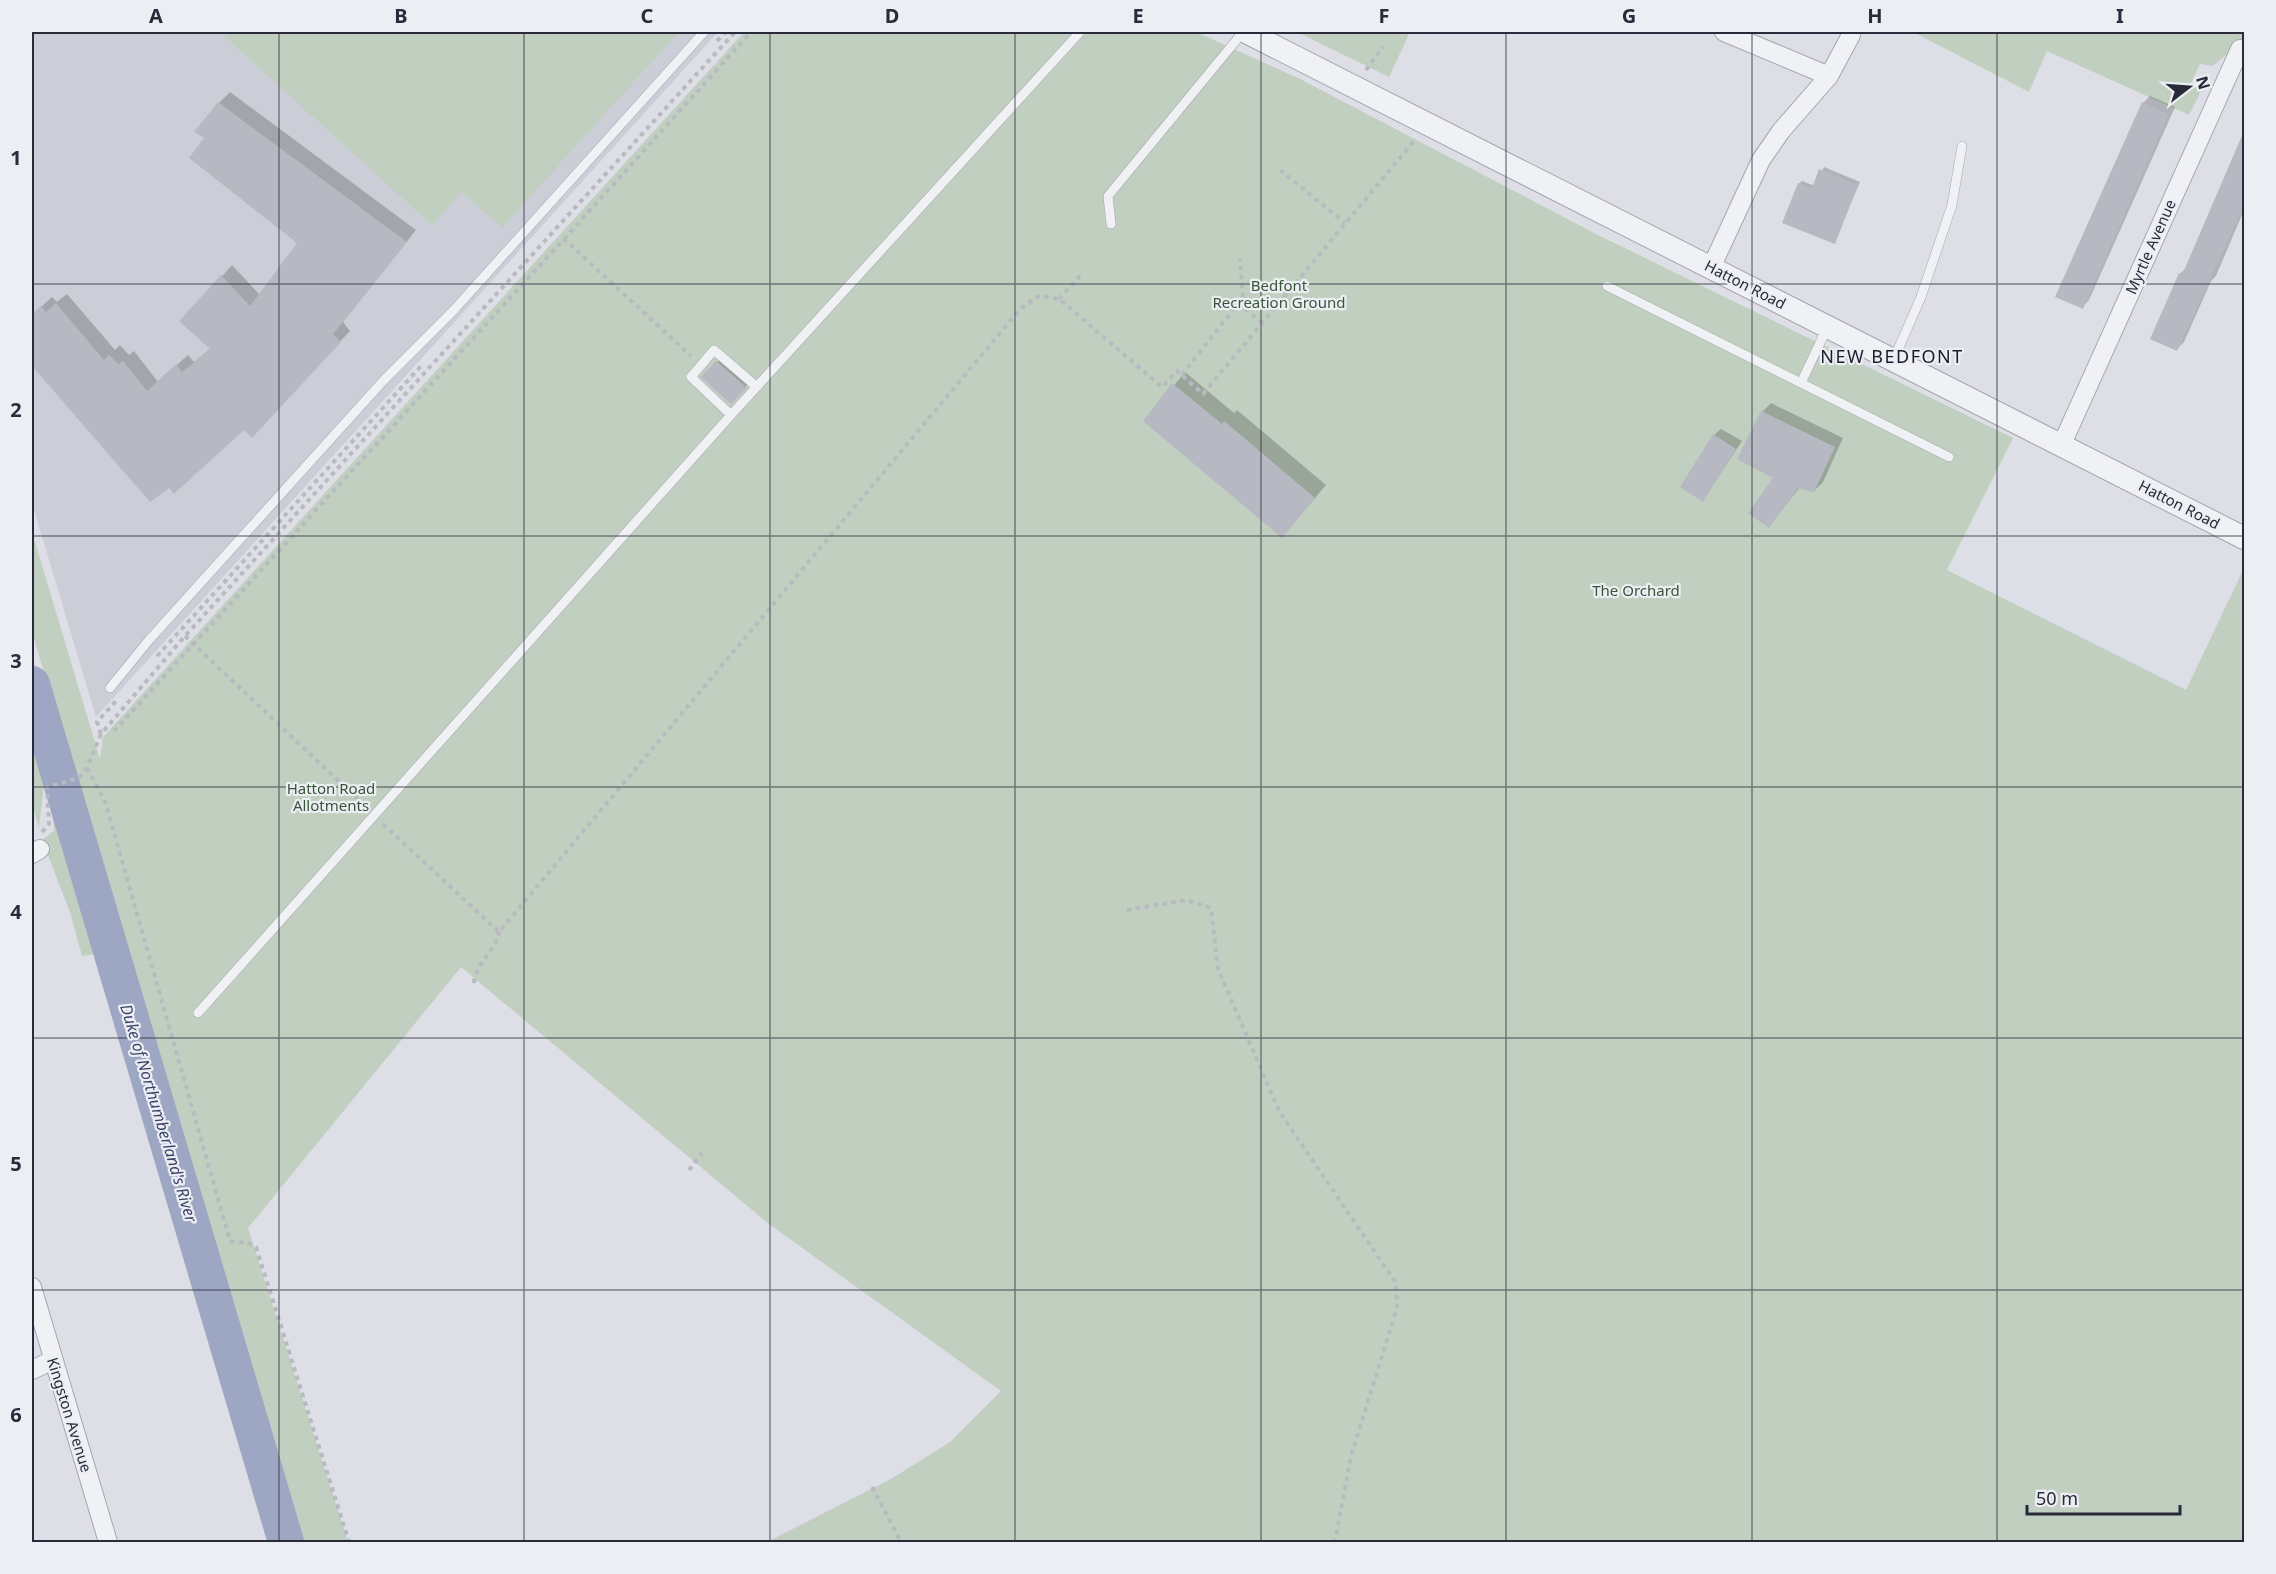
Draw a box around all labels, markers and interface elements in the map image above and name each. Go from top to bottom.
text: A [149,2,163,29]
text: B [394,2,408,29]
text: C [641,2,654,29]
text: D [885,2,899,29]
text: E [1132,2,1144,29]
text: F [1379,2,1389,29]
text: G [1622,2,1636,29]
text: H [1867,2,1883,29]
text: I [2116,2,2124,29]
north arrow [2159,57,2219,117]
text: N [2191,73,2216,92]
text: 1 [10,144,22,171]
street label: Myrtle Avenue [2120,196,2180,297]
street label: Hatton Road [1701,255,1789,313]
park label: Bedfont Recreation Ground [1213,275,1345,312]
district label: NEW BEDFONT [1820,344,1964,368]
text: 2 [10,396,22,423]
street label: Hatton Road [2135,475,2223,533]
park label: The Orchard [1592,580,1680,600]
text: 3 [10,647,22,674]
park label: Hatton Road Allotments [287,778,375,815]
text: 4 [10,898,22,925]
water label: Duke of Northumberland's River [115,1001,203,1225]
text: 5 [10,1150,22,1177]
street label: Kingston Avenue [43,1355,97,1475]
text: 6 [10,1401,22,1428]
scale bar [2027,1478,2180,1516]
text: 50 m [2036,1486,2078,1510]

